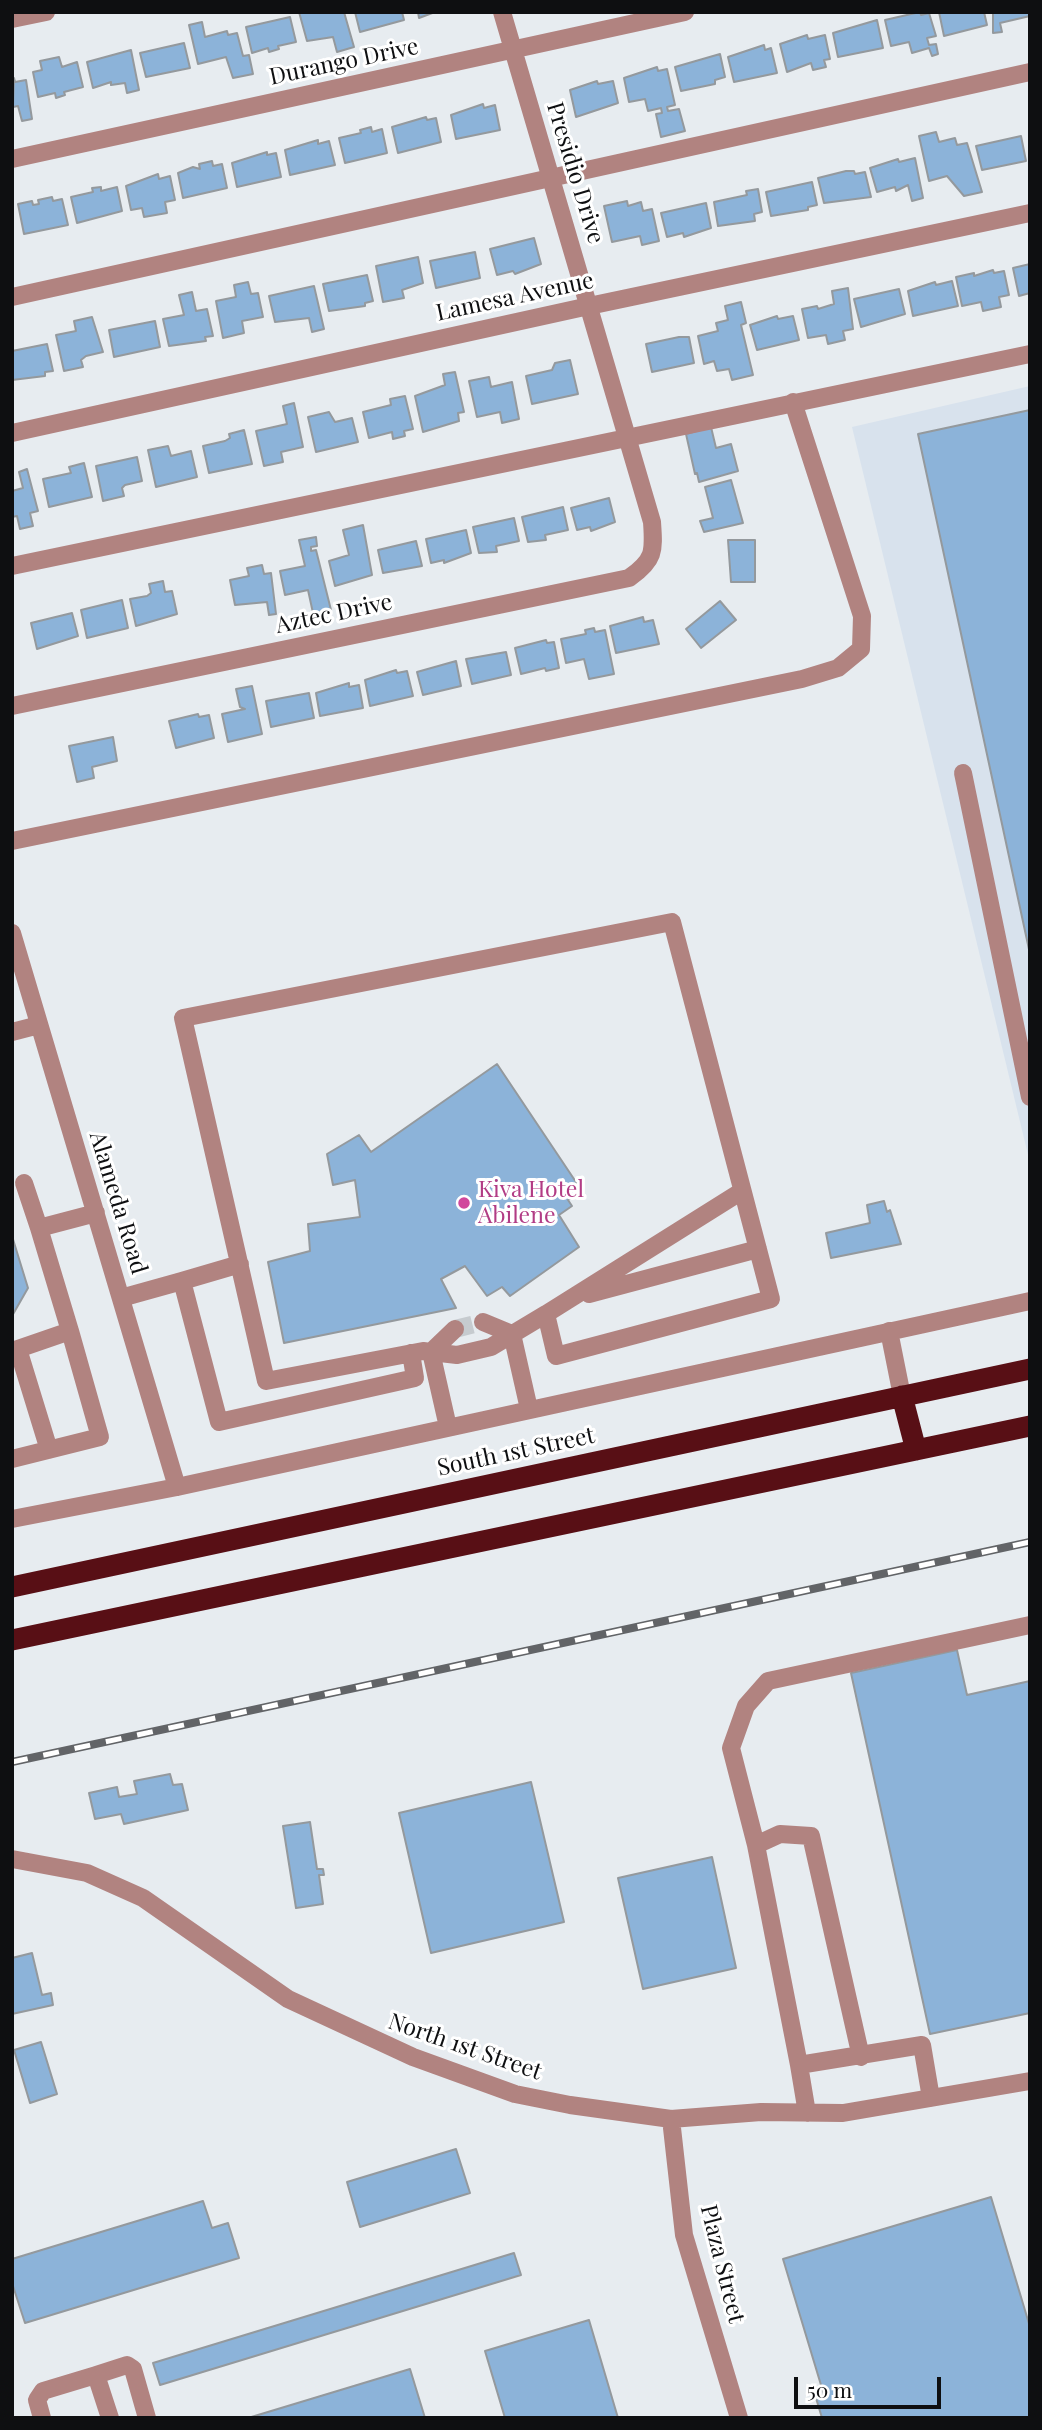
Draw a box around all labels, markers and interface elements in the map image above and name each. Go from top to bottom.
street label: Durango Drive [267,33,421,91]
street label: Presidio Drive [540,99,610,247]
street label: Lamesa Avenue [434,267,596,327]
street label: Aztec Drive [273,588,395,640]
street label: Alameda Road [83,1128,153,1278]
place label: Kiva Hotel Abilene [478,1176,584,1230]
marker: Kiva Hotel Abilene [456,1195,472,1211]
street label: South 1st Street [435,1422,597,1482]
street label: North 1st Street [385,2008,545,2086]
street label: Plaza Street [694,2202,750,2326]
scale bar [797,2364,944,2408]
text: 50 m [807,2375,852,2403]

